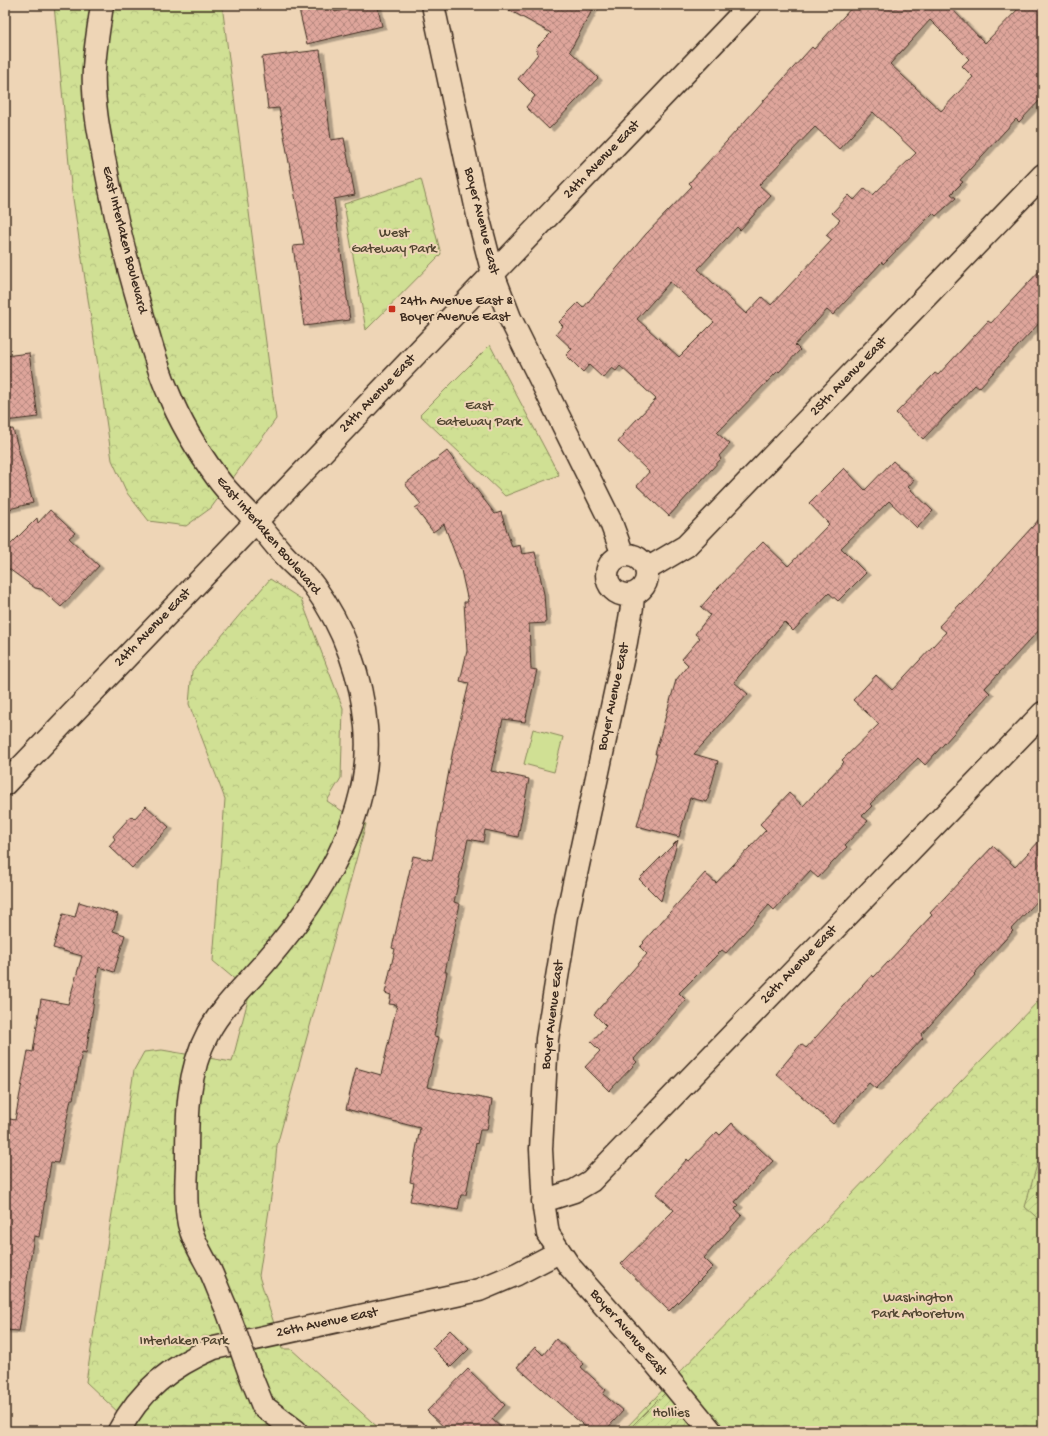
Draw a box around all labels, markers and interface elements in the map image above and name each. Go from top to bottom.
street label: 24th Avenue East [560,116,645,203]
street label: East Interlaken Boulevard [97,165,151,317]
street label: Boyer Avenue East [459,165,503,277]
park label: West Gateway Park [351,225,438,258]
place label: 24th Avenue East & Boyer Avenue East [399,293,513,326]
marker: 24th Avenue East & Boyer Avenue East [387,304,397,314]
street label: 25th Avenue East [807,333,892,420]
street label: 24th Avenue East [336,350,421,437]
park label: East Gateway Park [436,398,523,431]
street label: East Interlaken Boulevard [212,473,325,600]
street label: 24th Avenue East [111,584,196,671]
street label: Boyer Avenue East [594,640,634,753]
street label: 26th Avenue East [757,921,842,1008]
street label: Boyer Avenue East [538,958,568,1071]
street label: Boyer Avenue East [585,1285,671,1381]
park label: Washington Park Arboretum [871,1290,964,1323]
street label: 26th Avenue East [275,1304,381,1342]
park label: Interlaken Park [140,1333,230,1350]
park label: Hollies [653,1405,690,1422]

